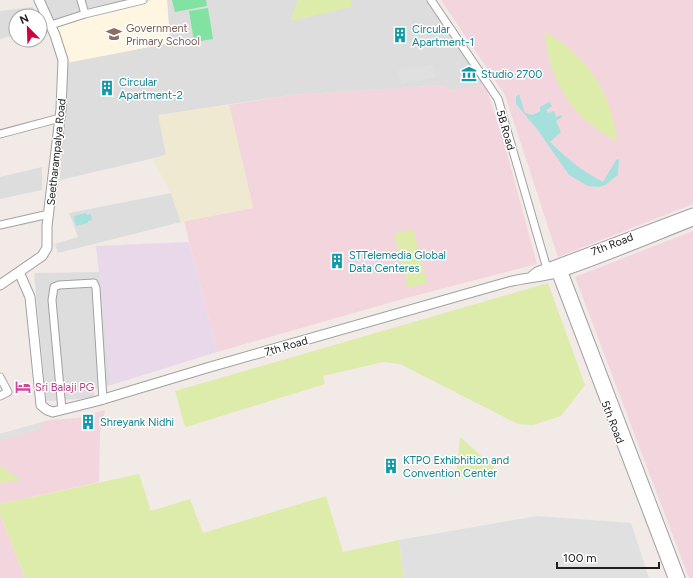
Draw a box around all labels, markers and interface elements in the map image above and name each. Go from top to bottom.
north arrow [8,8,48,48]
text: N [18,12,31,27]
place label: Government Primary School [126,22,200,48]
place label: Circular Apartment-1 [412,23,474,49]
school or university icon: Government Primary School [105,25,123,43]
building icon: Circular Apartment-1 [391,26,409,44]
museum icon: Studio 2700 [460,65,478,83]
place label: Studio 2700 [481,68,542,81]
place label: Circular Apartment-2 [119,76,183,102]
building icon: Circular Apartment-2 [98,79,116,97]
street label: Seetharampalya Road [44,98,69,206]
street label: 5B Road [494,109,517,152]
street label: 7th Road [589,230,635,258]
place label: STTelemedia Global Data Centeres [349,249,446,275]
building icon: STTelemedia Global Data Centeres [328,252,346,270]
street label: 7th Road [263,334,309,359]
hotel icon: Sri Balaji PG [14,378,32,396]
place label: Sri Balaji PG [35,381,94,394]
street label: 5th Road [598,399,627,445]
building icon: Shreyank Nidhi [79,413,97,431]
place label: Shreyank Nidhi [100,416,174,429]
place label: KTPO Exhibhition and Convention Center [403,454,509,480]
building icon: KTPO Exhibhition and Convention Center [382,457,400,475]
scale bar [557,544,659,570]
text: 100 m [563,551,597,565]

